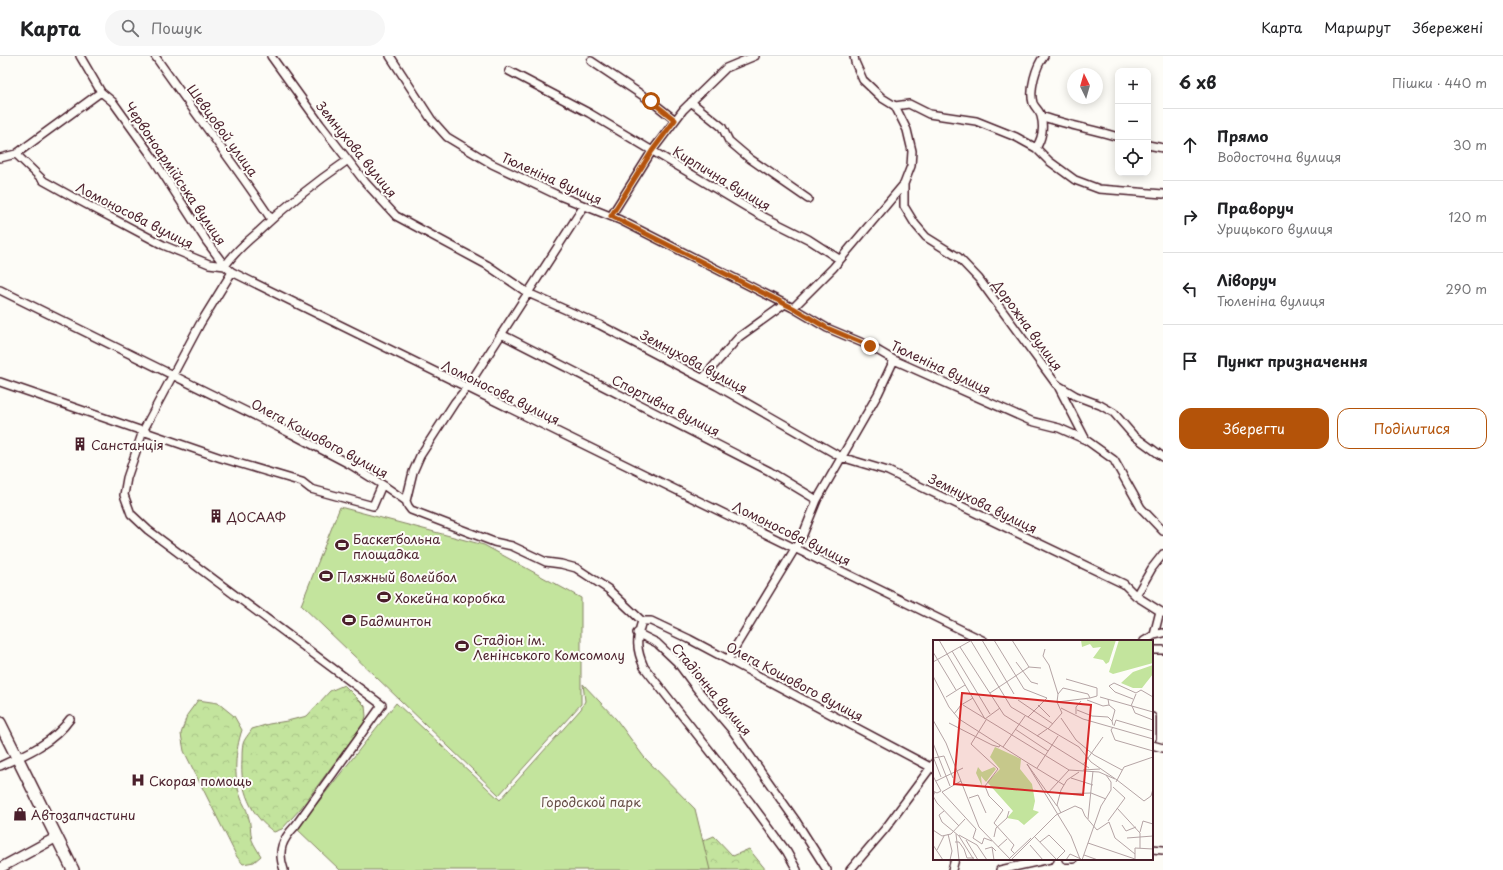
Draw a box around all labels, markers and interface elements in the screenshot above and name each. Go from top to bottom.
search box [105,10,385,46]
text: Карта [20,14,81,42]
text: Пошук [151,16,202,39]
icon: search [119,17,141,39]
text: Карта [1261,17,1302,38]
text: Маршрут [1324,17,1391,38]
text: Збережені [1413,17,1483,38]
north arrow [1067,68,1103,104]
map controls [1115,68,1151,176]
button: + [1115,68,1151,104]
text: 6 хв [1179,69,1216,95]
text: Пішки · 440 m [1392,73,1487,92]
street label: Шевцовой улица [183,80,263,181]
route start [642,92,660,110]
street label: Земнухова вулиця [312,97,402,201]
street label: Червоноармійська вулиця [121,98,231,248]
button: − [1115,104,1151,140]
text: Прямо [1217,124,1268,147]
icon: ahead [1179,134,1201,156]
text: 30 m [1453,135,1487,154]
button: locate [1115,140,1151,176]
street label: Кирпична вулиця [669,141,775,215]
street label: Тюленіна вулиця [499,147,605,209]
text: Водосточна вулиця [1217,147,1341,166]
street label: Ломоносова вулиця [73,177,197,253]
text: Праворуч [1217,196,1294,219]
icon: right [1179,206,1201,228]
text: 120 m [1448,207,1487,226]
text: Урицького вулиця [1217,219,1333,238]
text: Ліворуч [1217,268,1277,291]
street label: Дорожна вулиця [988,275,1067,374]
icon: left [1179,278,1201,300]
text: 290 m [1446,279,1487,298]
text: Тюленіна вулиця [1217,291,1325,310]
street label: Земнухова вулиця [637,325,751,397]
street label: Тюленіна вулиця [888,336,994,398]
route end [861,337,879,355]
text: Пункт призначення [1217,349,1368,372]
icon: arrive [1179,350,1201,372]
street label: Ломоносова вулиця [439,355,563,429]
street label: Спортивна вулиця [609,370,723,440]
street label: Олега Кошового вулиця [248,394,392,482]
button: Зберегти [1179,408,1329,449]
button: Поділитися [1337,408,1487,449]
place label: Санстанція [91,435,164,454]
building icon: Санстанція [72,436,88,452]
street label: Земнухова вулиця [925,468,1041,538]
street label: Ломоносова вулиця [730,496,854,570]
place label: ДОСААФ [226,507,286,526]
building icon: ДОСААФ [208,508,224,524]
place label: Баскетбольна площадка [353,529,441,563]
sports icon: Баскетбольна площадка [334,537,350,553]
place label: Пляжный волейбол [337,567,457,586]
sports icon: Пляжный волейбол [318,568,334,584]
place label: Хокейна коробка [395,588,506,607]
sports icon: Хокейна коробка [376,589,392,605]
place label: Бадминтон [360,611,432,630]
sports icon: Бадминтон [341,612,357,628]
place label: Стадіон ім. Ленінського Комсомолу [473,630,625,664]
street label: Олега Кошового вулиця [723,637,867,725]
sports icon: Стадіон ім. Ленінського Комсомолу [454,638,470,654]
street label: Стадіонна вулиця [668,639,756,739]
inset map [933,640,1153,860]
place label: Скорая помощь [149,771,252,790]
hospital icon: Скорая помощь [130,772,146,788]
park label: Городской парк [541,792,641,811]
place label: Автозапчастини [31,805,136,824]
shop icon: Автозапчастини [12,806,28,822]

